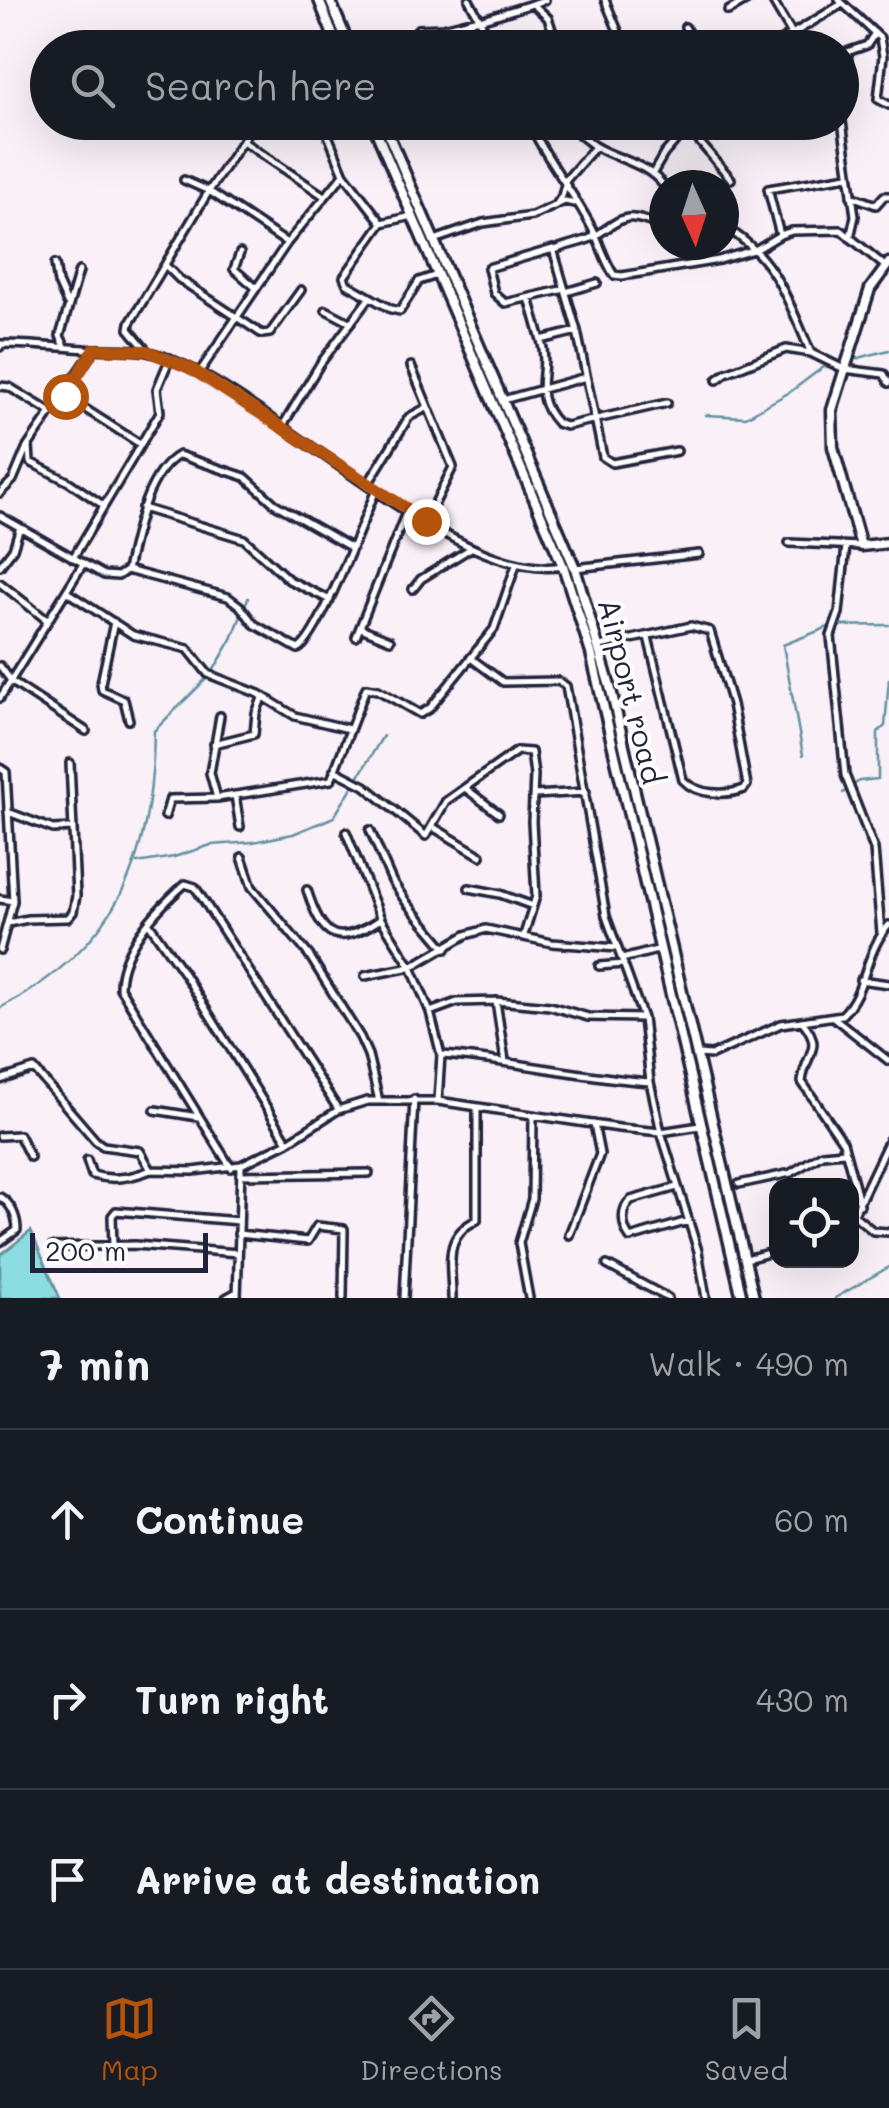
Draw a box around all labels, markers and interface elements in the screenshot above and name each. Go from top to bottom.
search box [30,30,859,140]
icon: search [65,58,120,113]
text: Search here [145,60,376,110]
north arrow [649,170,739,260]
route start [43,374,89,420]
route end [404,499,450,545]
street label: Airport road [590,594,674,788]
map controls [769,1178,859,1268]
button: locate [769,1178,859,1268]
scale bar [30,1228,208,1272]
text: 200 m [45,1232,126,1268]
text: 7 min [40,1336,150,1391]
text: Walk · 490 m [648,1342,849,1384]
icon: ahead [40,1492,95,1547]
text: Continue [135,1494,304,1544]
text: 60 m [774,1498,849,1540]
icon: right [40,1672,95,1727]
text: Turn right [135,1674,329,1724]
text: 430 m [756,1678,849,1720]
icon: arrive [40,1852,95,1907]
text: Arrive at destination [135,1854,540,1904]
tab: Map [101,1991,158,2087]
tab: Directions [360,1991,503,2087]
tab: Saved [705,1991,788,2087]

